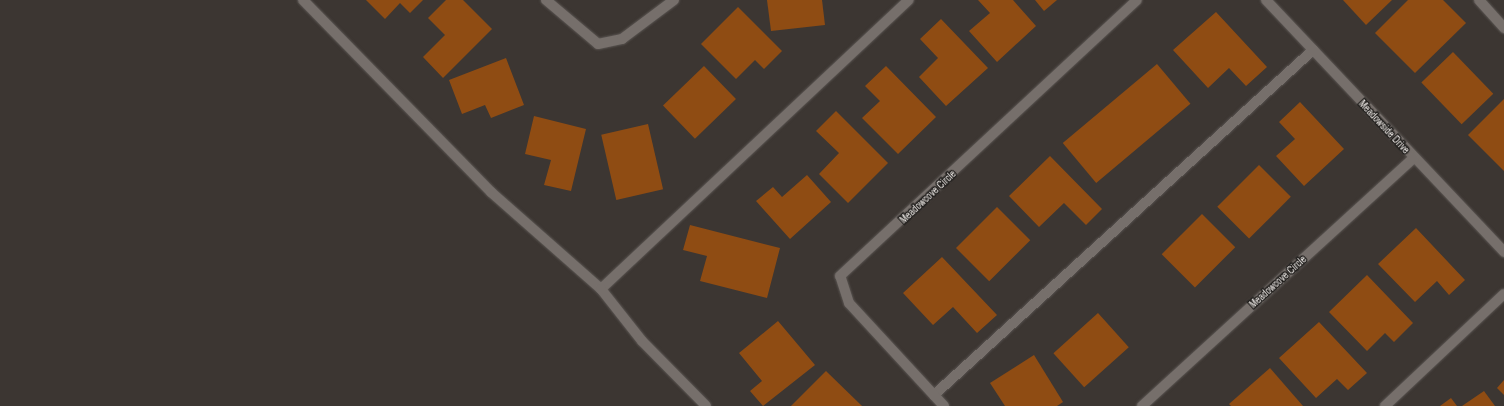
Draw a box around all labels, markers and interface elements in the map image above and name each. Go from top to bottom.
street label: Meadowside Drive [1356,98,1412,156]
street label: Meadowcove Circle [898,168,958,226]
street label: Meadowcove Circle [1247,253,1309,311]

